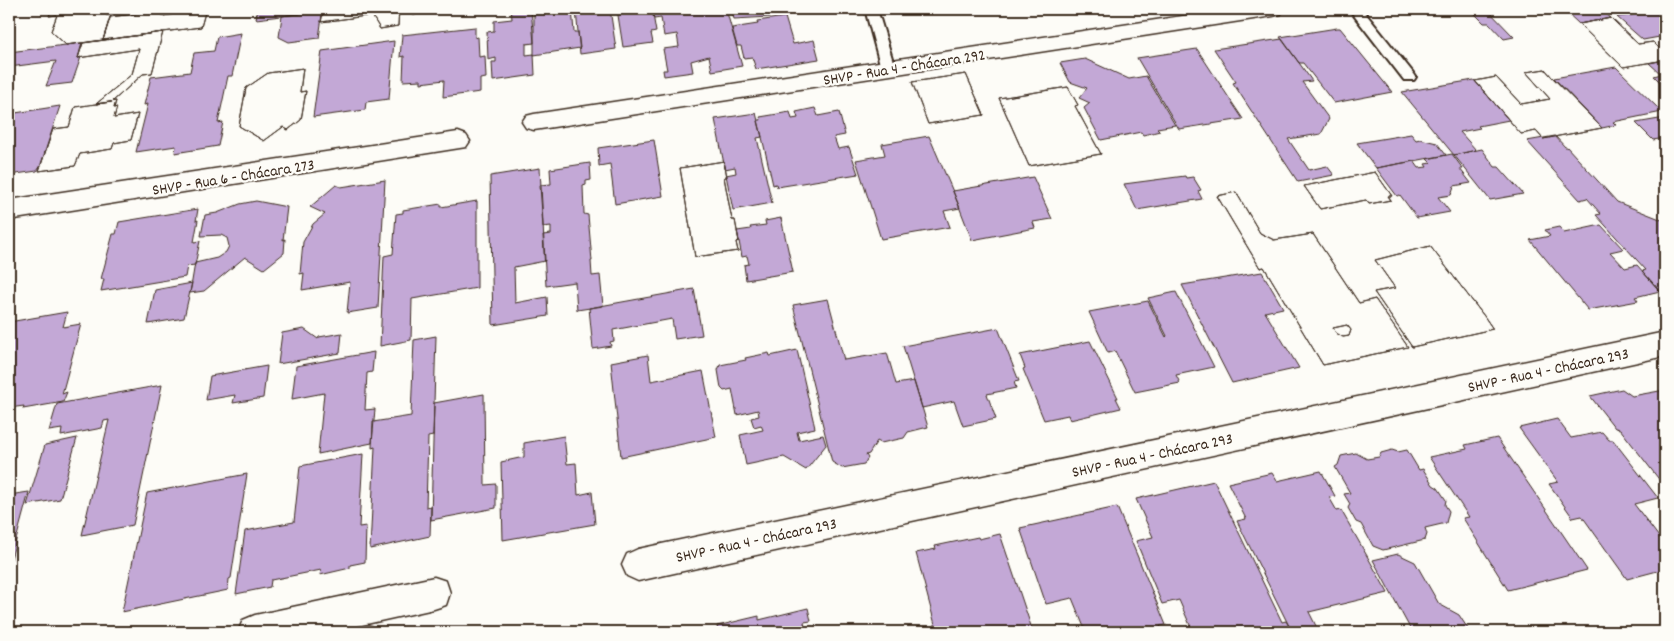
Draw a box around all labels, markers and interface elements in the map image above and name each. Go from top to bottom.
street label: SHVP - Rua 4 - Chácara 292 [822,44,987,93]
street label: SHVP - Rua 6 - Chácara 273 [151,154,316,203]
street label: SHVP - Rua 4 - Chácara 293 [1466,343,1631,400]
street label: SHVP - Rua 4 - Chácara 293 [1070,428,1235,485]
street label: SHVP - Rua 4 - Chácara 293 [674,513,839,570]

